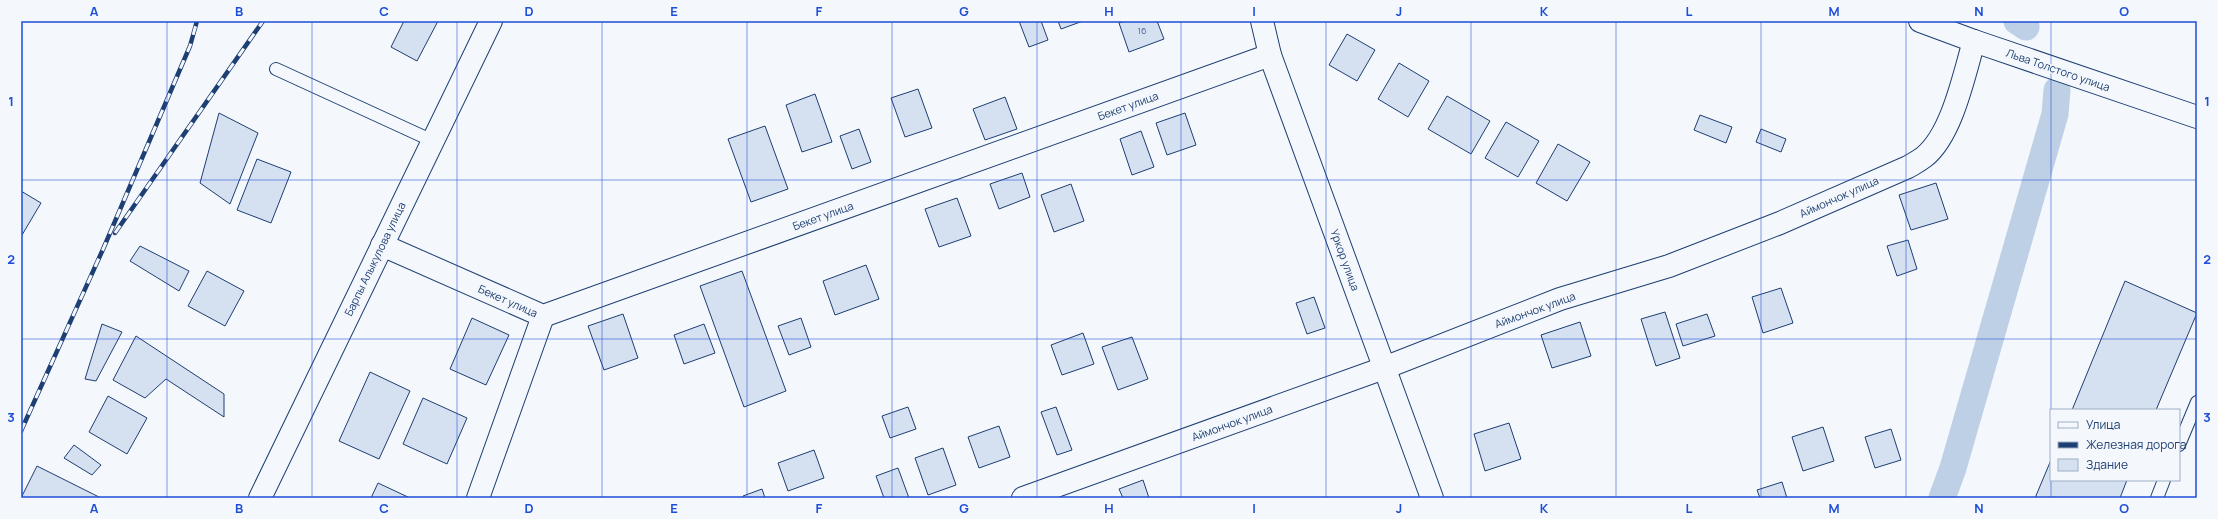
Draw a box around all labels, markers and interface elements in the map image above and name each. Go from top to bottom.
text: A [90,2,99,20]
text: B [235,2,243,20]
text: C [379,2,389,20]
text: D [524,2,534,20]
text: E [670,2,678,20]
text: F [816,2,823,20]
text: G [959,2,969,20]
text: H [1104,2,1114,20]
text: I [1252,2,1256,20]
text: J [1396,2,1402,20]
text: K [1540,2,1549,20]
text: L [1686,2,1693,20]
text: M [1828,2,1840,20]
text: N [1974,2,1984,20]
text: O [2119,2,2129,20]
house number: 16 [1137,24,1147,37]
street label: Льва Толстого улица [2004,45,2112,94]
street label: Бекет улица [1095,88,1160,123]
text: 1 [8,92,14,110]
text: 1 [2204,92,2210,110]
street label: Аймончок улица [1797,172,1881,221]
street label: Бекет улица [790,198,855,233]
street label: Барпы Алыкулова улица [340,199,409,318]
street label: Уркор улица [1327,227,1364,293]
text: 2 [7,250,15,268]
text: 2 [2203,250,2211,268]
street label: Бекет улица [476,281,540,320]
street label: Аймончок улица [1492,288,1577,331]
street label: Аймончок улица [1189,401,1274,444]
text: 3 [7,408,15,426]
text: 3 [2203,408,2211,426]
legend [2050,409,2180,481]
text: Улица [2086,416,2120,433]
text: Железная дорога [2086,436,2186,453]
text: Здание [2086,456,2128,473]
text: A [90,499,99,517]
text: B [235,499,243,517]
text: C [379,499,389,517]
text: D [524,499,534,517]
text: E [670,499,678,517]
text: F [816,499,823,517]
text: G [959,499,969,517]
text: H [1104,499,1114,517]
text: I [1252,499,1256,517]
text: J [1396,499,1402,517]
text: K [1540,499,1549,517]
text: L [1686,499,1693,517]
text: M [1828,499,1840,517]
text: N [1974,499,1984,517]
text: O [2119,499,2129,517]

